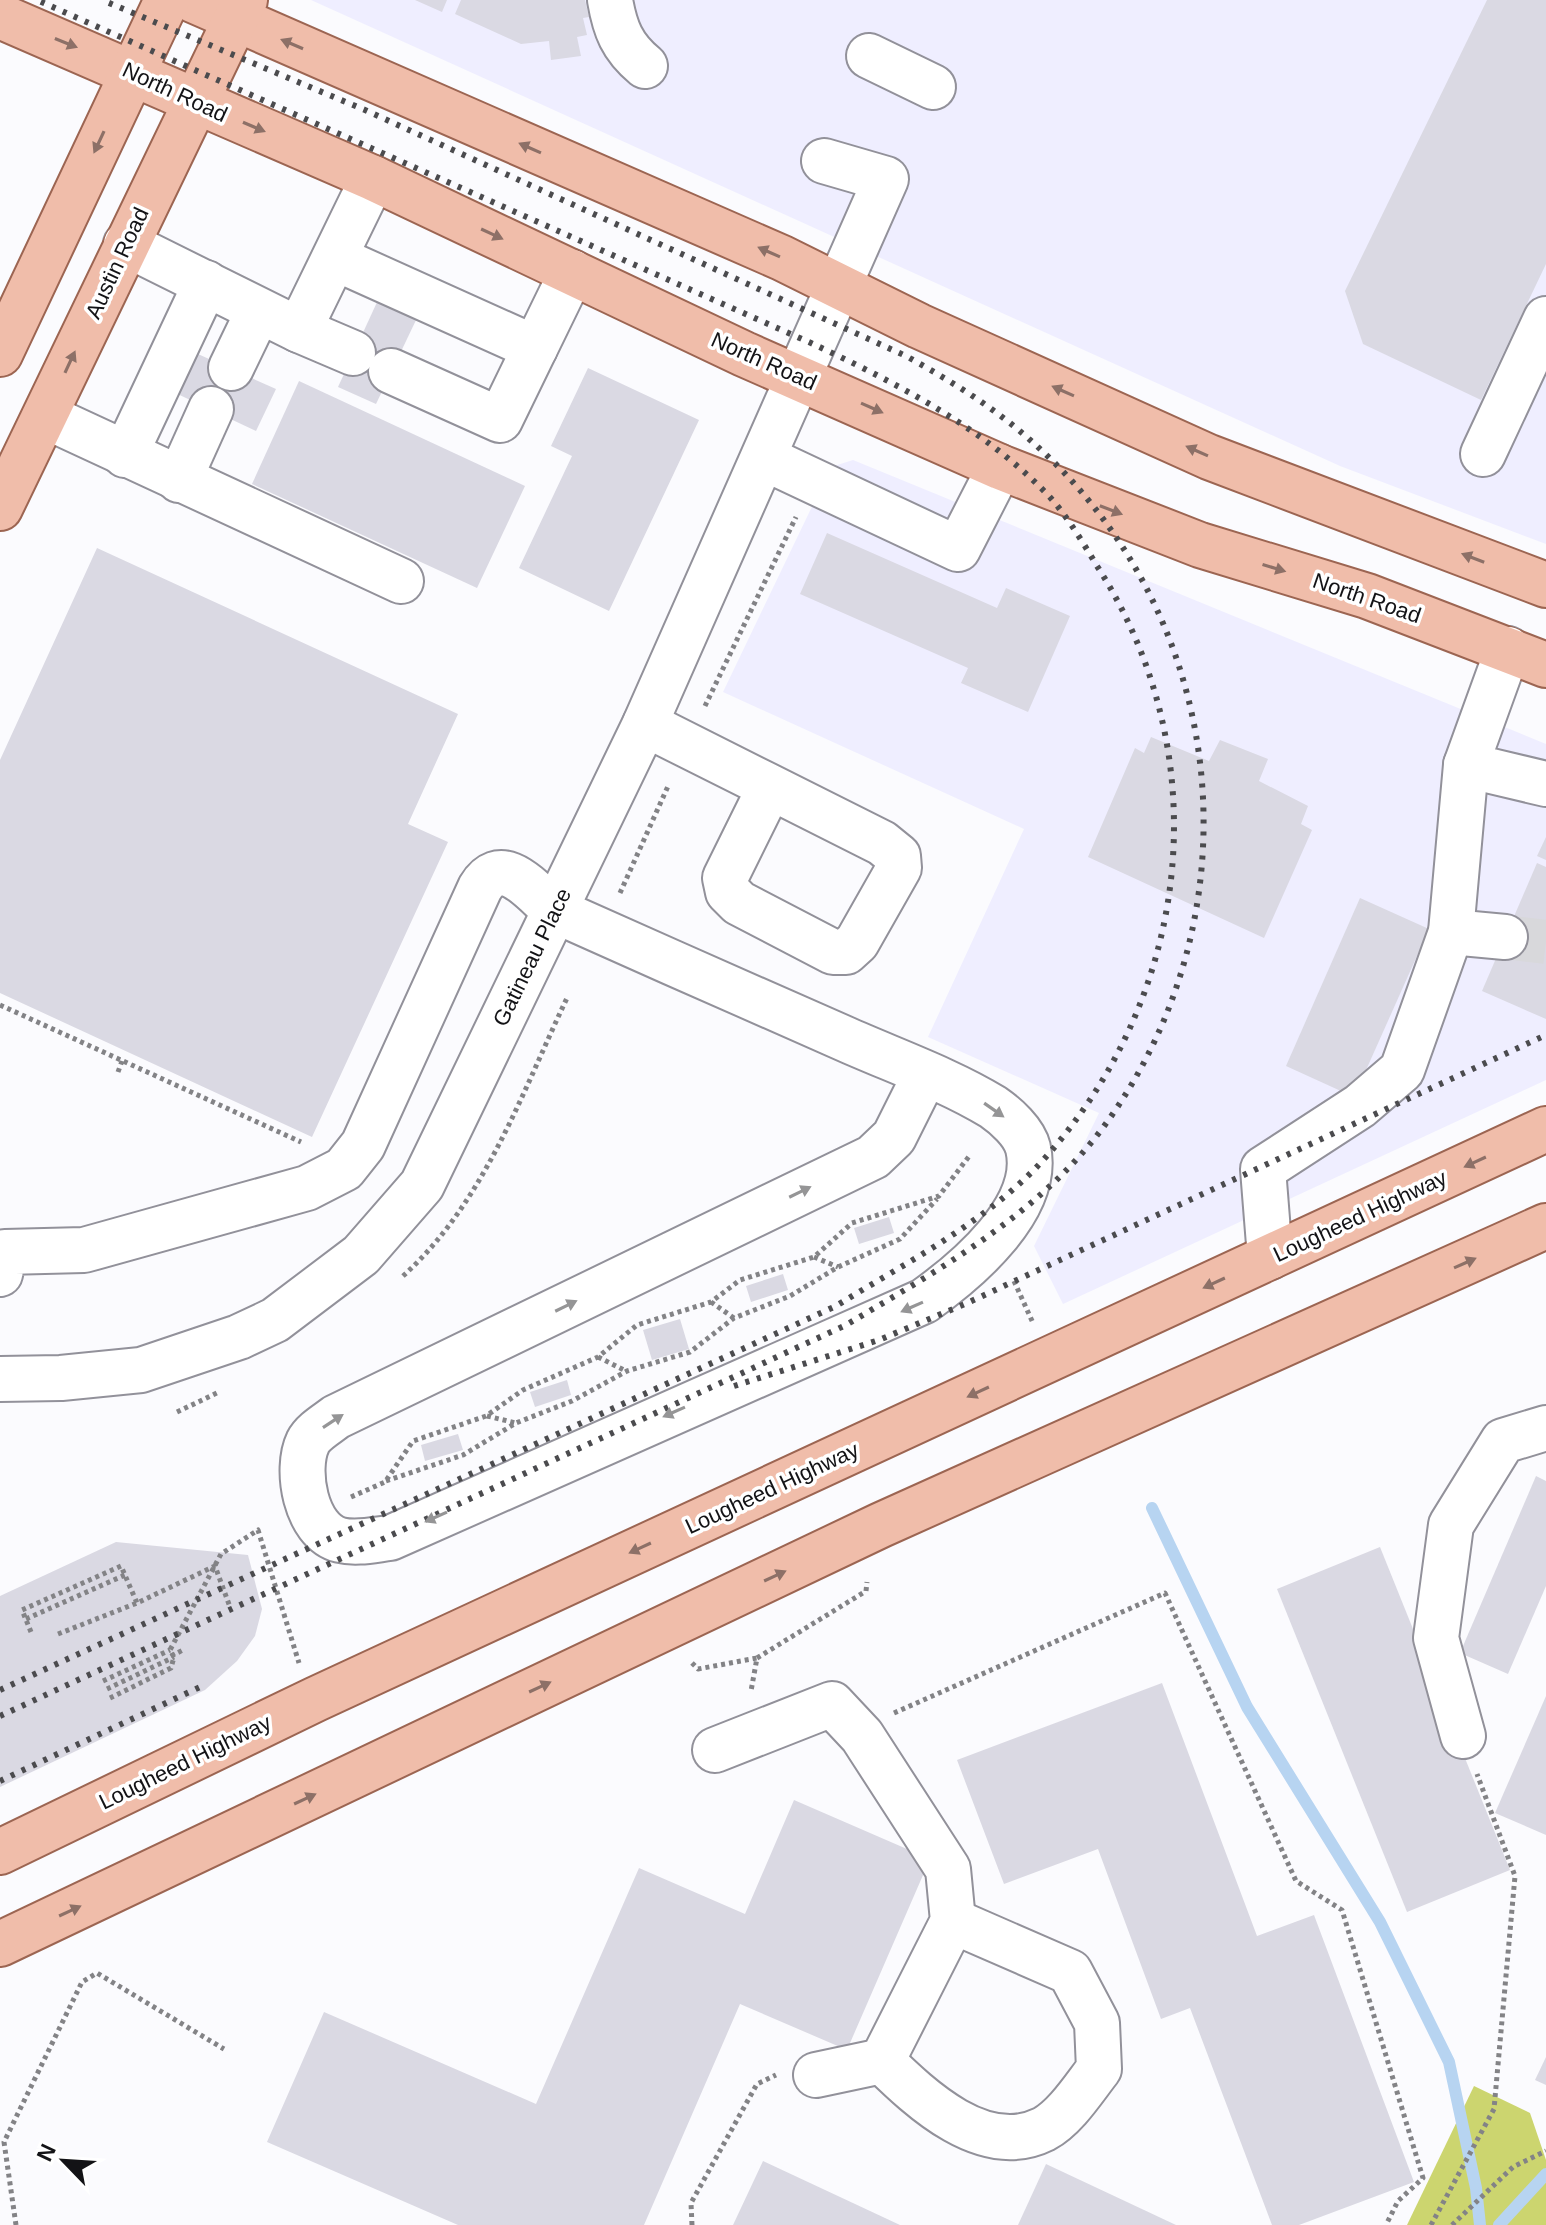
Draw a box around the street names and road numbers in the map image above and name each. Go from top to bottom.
street label: North Road [119,57,231,127]
street label: Austin Road [80,203,154,323]
street label: North Road [708,327,820,395]
street label: North Road [1310,568,1424,628]
street label: Gatineau Place [488,884,576,1030]
street label: Lougheed Highway [1269,1165,1451,1267]
street label: Lougheed Highway [681,1437,863,1539]
street label: Lougheed Highway [95,1709,275,1815]

